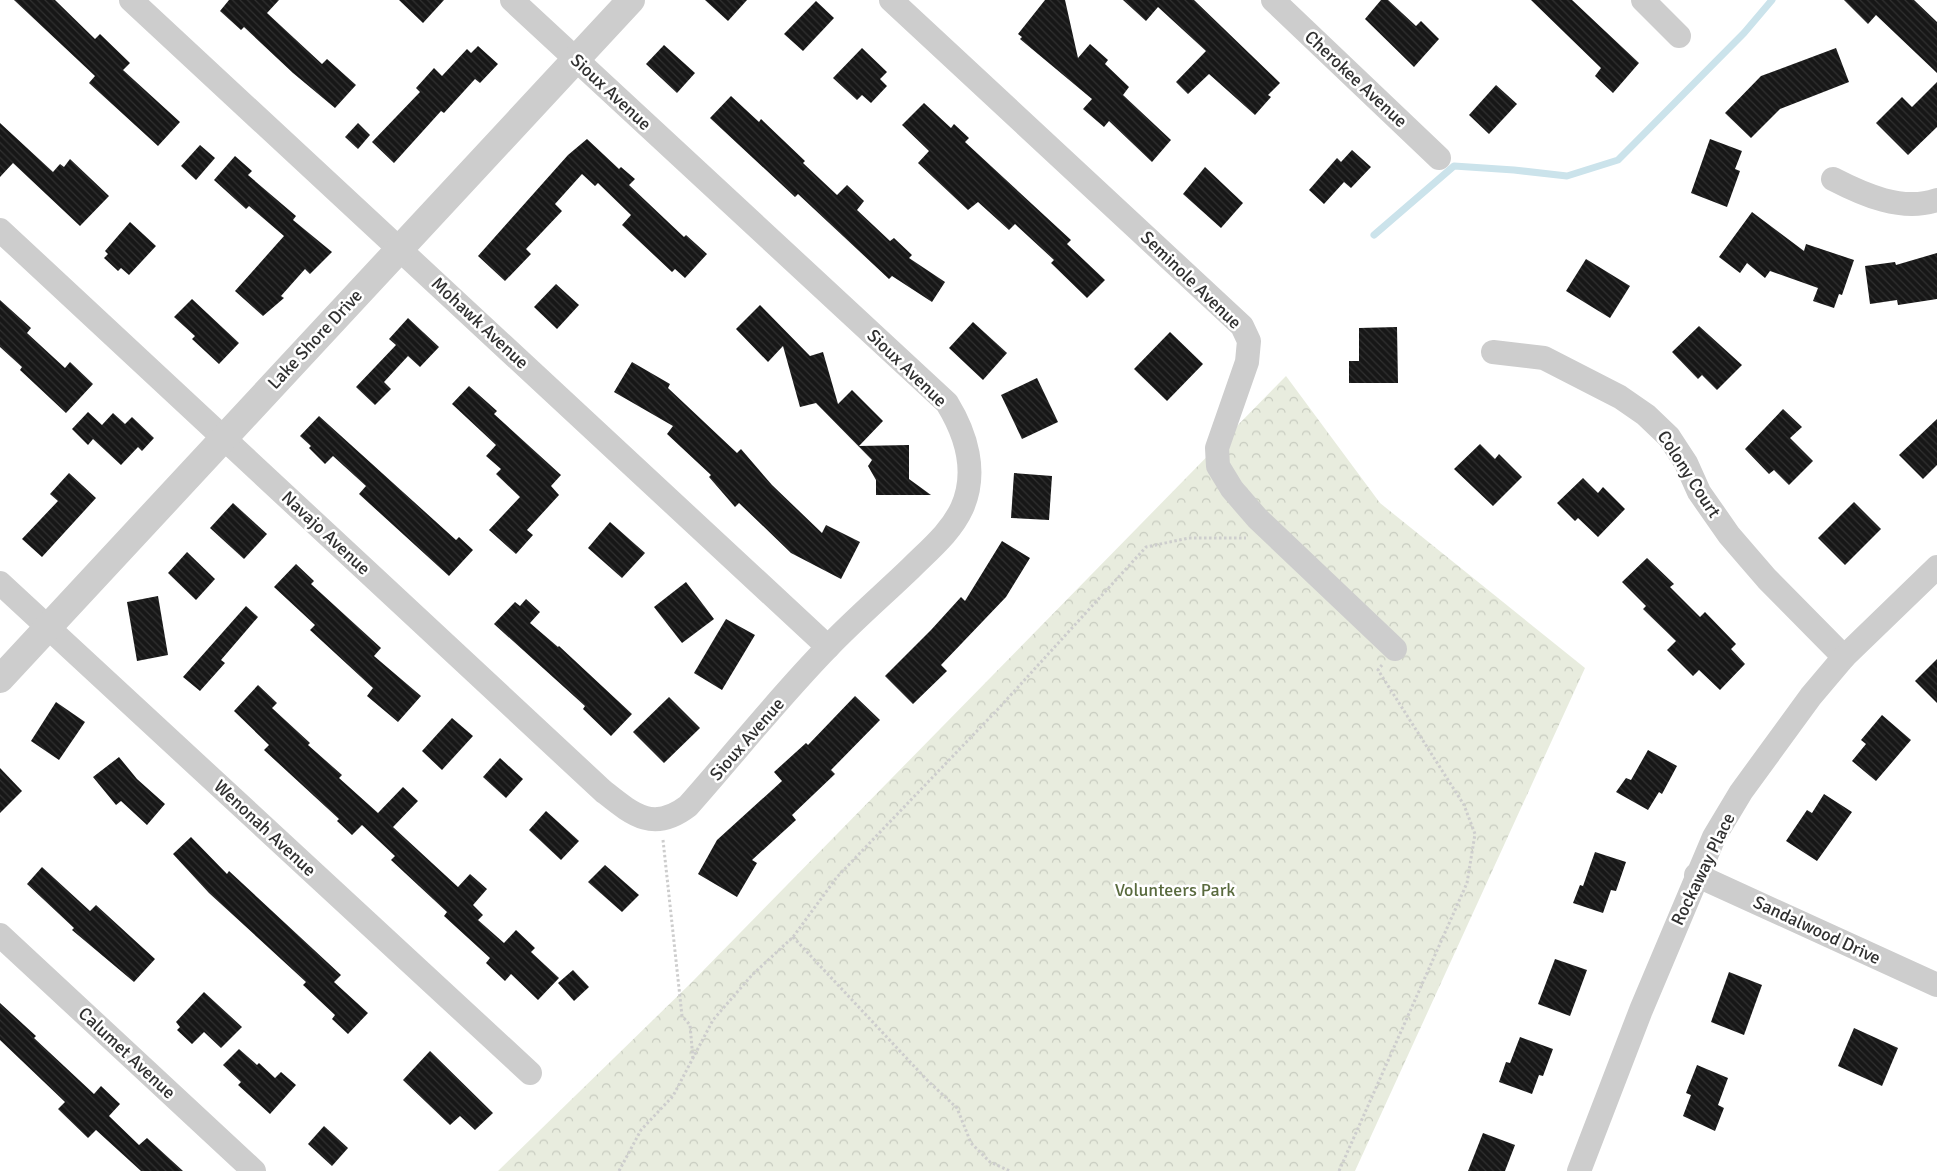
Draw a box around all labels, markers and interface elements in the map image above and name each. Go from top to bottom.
street label: Cherokee Avenue [1300,26,1412,132]
street label: Sioux Avenue [566,49,656,135]
street label: Seminole Avenue [1136,226,1246,334]
street label: Mohawk Avenue [427,272,533,374]
street label: Lake Shore Drive [263,284,367,394]
street label: Sioux Avenue [862,324,952,412]
street label: Colony Court [1653,426,1725,522]
street label: Navajo Avenue [277,486,375,580]
street label: Sioux Avenue [705,693,789,785]
street label: Wenonah Avenue [209,775,321,881]
street label: Rockaway Place [1666,809,1740,929]
park label: Volunteers Park [1115,879,1235,901]
street label: Sandalwood Drive [1750,891,1884,969]
street label: Calumet Avenue [74,1002,180,1104]

